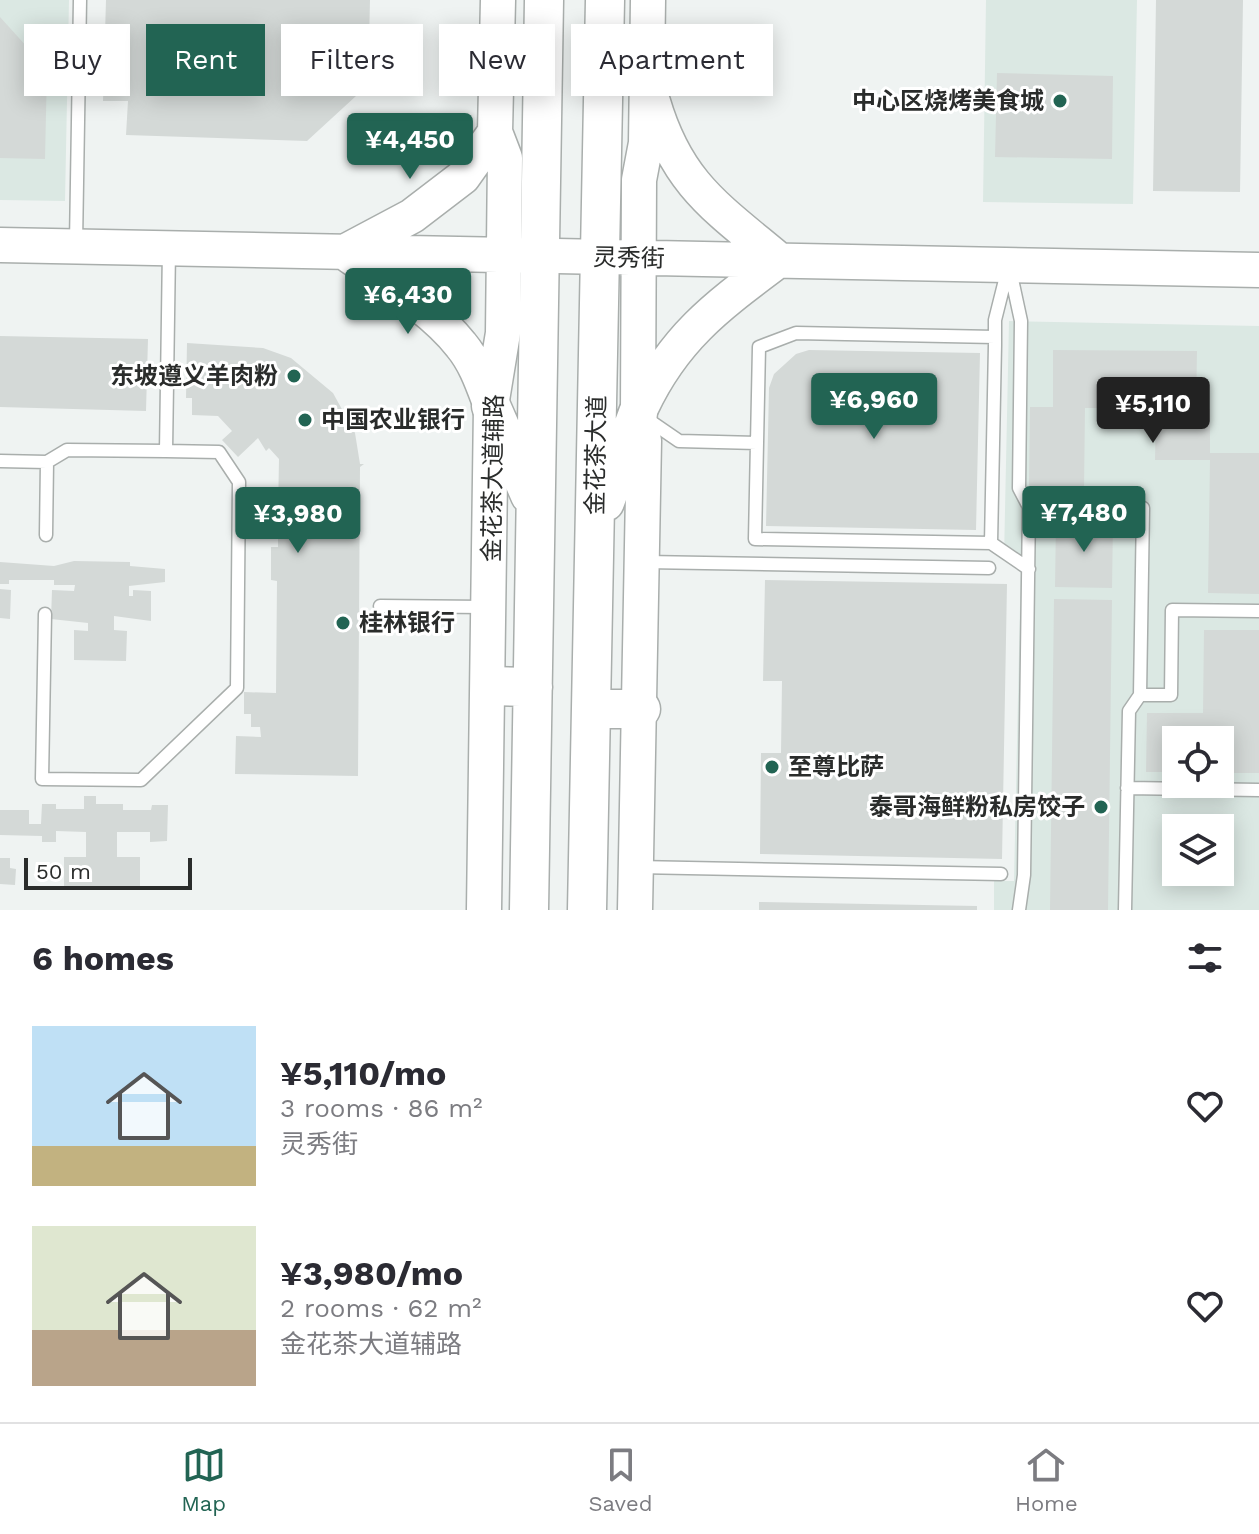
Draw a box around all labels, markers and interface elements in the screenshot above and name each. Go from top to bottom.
chip: Buy [24,24,130,96]
chip: Rent [146,24,265,96]
chip: Filters [281,24,423,96]
chip: New [439,24,555,96]
chip: Apartment [571,24,773,96]
place label: 中心区烧烤美食城 [852,87,1044,115]
marker: 中心区烧烤美食城 [1051,92,1069,110]
pin: ¥4,450 [345,113,475,181]
text: ¥4,450 [365,124,455,154]
street label: 灵秀街 [593,243,665,273]
pin: ¥6,430 [343,268,473,336]
text: ¥6,430 [363,279,453,309]
place label: 东坡遵义羊肉粉 [110,362,278,390]
marker: 东坡遵义羊肉粉 [285,367,303,385]
pin: ¥6,960 [809,373,939,441]
pin: ¥5,110 [1088,377,1218,445]
text: ¥6,960 [829,384,919,414]
text: ¥5,110 [1115,388,1191,418]
street label: 金花茶大道辅路 [478,394,508,562]
street label: 金花茶大道 [581,395,611,515]
place label: 中国农业银行 [321,406,465,434]
marker: 中国农业银行 [296,411,314,429]
pin: ¥7,480 [1019,486,1149,554]
pin: ¥3,980 [233,487,363,555]
text: ¥7,480 [1040,497,1128,527]
text: ¥3,980 [253,498,343,528]
place label: 桂林银行 [359,609,455,637]
marker: 桂林银行 [334,614,352,632]
map controls [1162,726,1234,886]
button: locate [1162,726,1234,798]
place label: 至尊比萨 [788,753,884,781]
marker: 至尊比萨 [763,758,781,776]
place label: 泰哥海鲜粉私房饺子 [869,793,1085,821]
marker: 泰哥海鲜粉私房饺子 [1092,798,1110,816]
button: layers [1162,814,1234,886]
scale bar [24,854,192,890]
text: 50 m [36,859,91,884]
icon: filters [1183,936,1227,980]
text: 6 homes [32,938,174,978]
text: ¥5,110/mo [280,1053,446,1093]
icon: home [96,1058,192,1154]
icon: heart [1183,1084,1227,1128]
text: 3 rooms · 86 m² [280,1093,482,1123]
text: 灵秀街 [280,1129,358,1159]
text: ¥3,980/mo [280,1253,463,1293]
icon: home [96,1258,192,1354]
icon: heart [1183,1284,1227,1328]
text: 2 rooms · 62 m² [280,1293,482,1323]
text: 金花茶大道辅路 [280,1329,462,1359]
tab: Map [181,1443,226,1516]
tab: Saved [589,1443,652,1516]
tab: Home [1015,1443,1078,1516]

